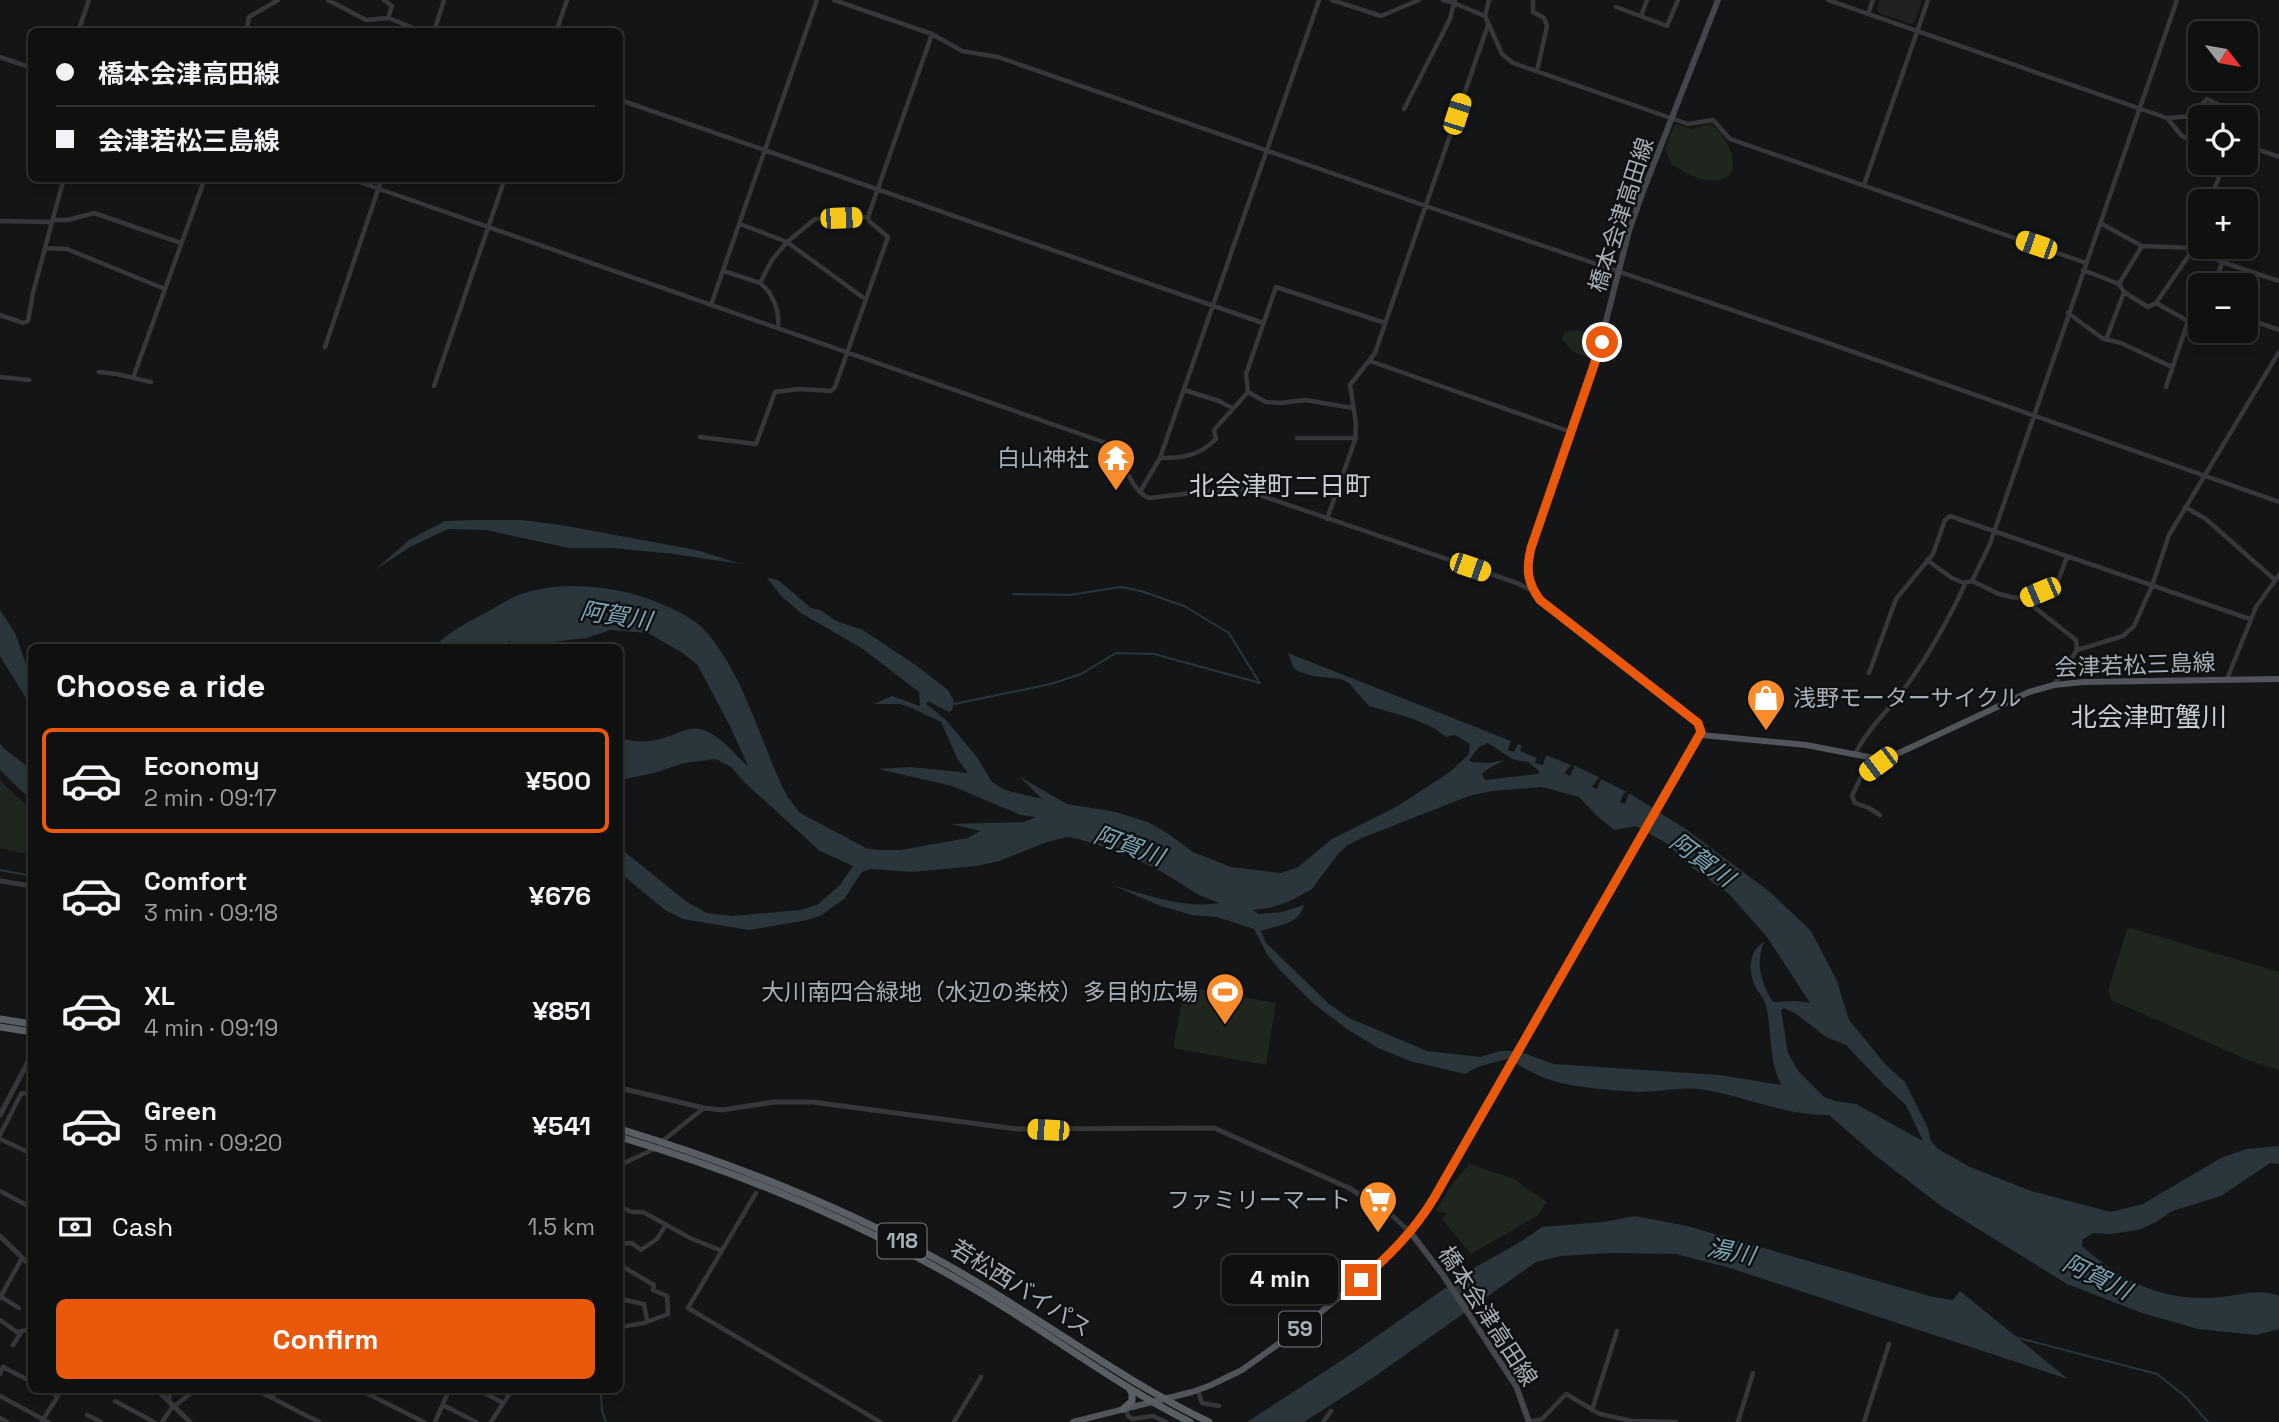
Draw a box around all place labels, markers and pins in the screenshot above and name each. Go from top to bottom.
temple icon: 白山神社 [1095,437,1137,492]
place label: 白山神社 [997,443,1089,473]
shop icon: 浅野モーターサイクル [1745,677,1787,732]
place label: 浅野モーターサイクル [1793,683,2021,713]
sports icon: 大川南四合緑地（水辺の楽校）多目的広場 [1204,971,1246,1026]
place label: 大川南四合緑地（水辺の楽校）多目的広場 [761,977,1198,1007]
supermarket icon: ファミリーマート [1357,1179,1399,1234]
place label: ファミリーマート [1167,1185,1351,1215]

